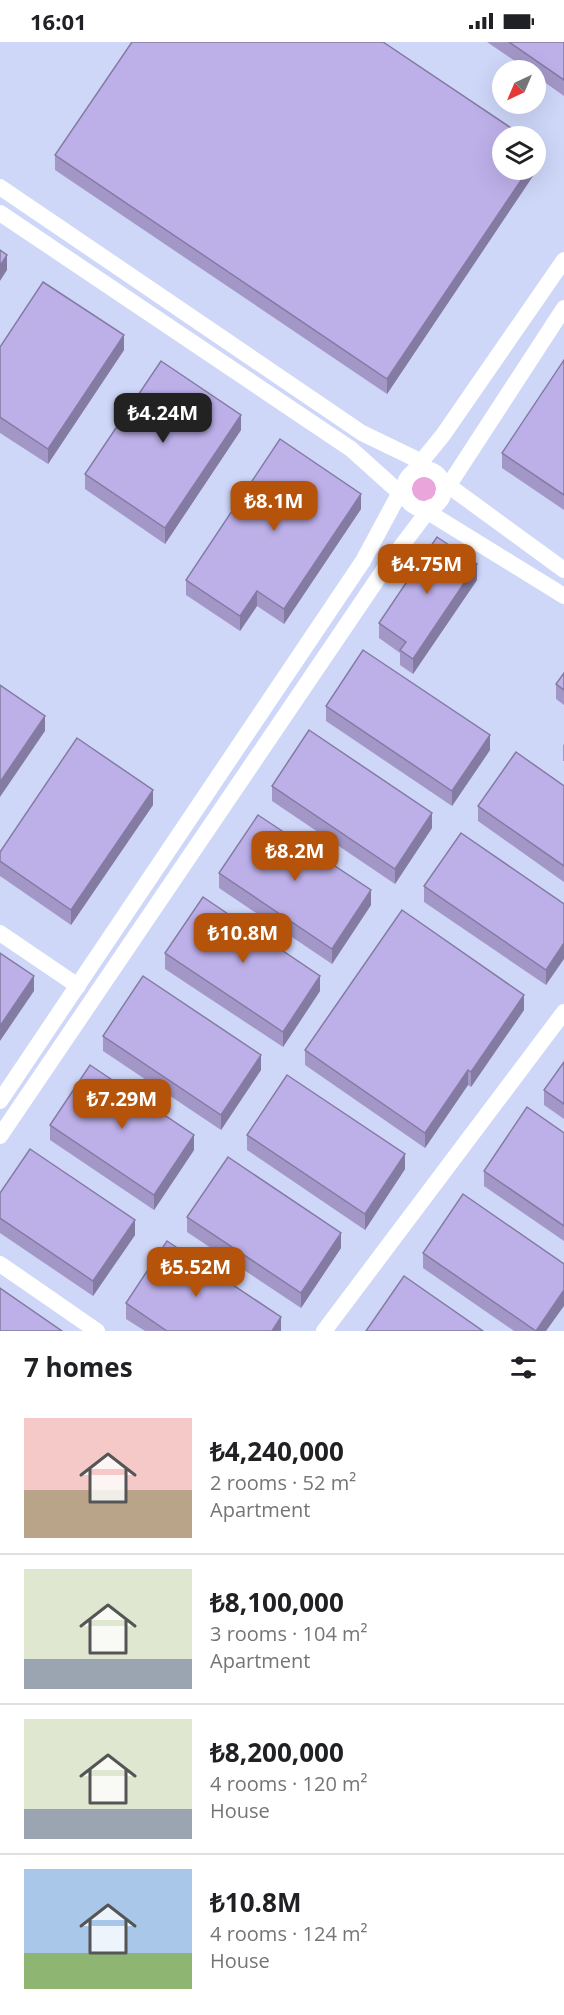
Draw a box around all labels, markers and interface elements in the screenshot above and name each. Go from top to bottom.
text: 16:01 [30,6,87,36]
north arrow [492,60,546,114]
map controls [492,60,546,180]
button: layers [492,126,546,180]
pin: ₺4.24M [114,393,212,444]
text: ₺4.24M [128,399,198,426]
pin: ₺8.1M [232,481,316,532]
text: ₺8.1M [245,487,303,514]
pin: ₺4.75M [378,544,476,595]
text: ₺4.75M [392,550,462,577]
pin: ₺8.2M [253,831,337,882]
text: ₺8.2M [266,837,324,864]
pin: ₺10.8M [194,913,292,964]
text: ₺10.8M [208,919,278,946]
pin: ₺7.29M [73,1079,171,1130]
text: ₺7.29M [87,1085,157,1112]
pin: ₺5.52M [147,1247,245,1298]
text: ₺5.52M [161,1253,231,1280]
text: 7 homes [24,1349,133,1385]
icon: filters [507,1351,540,1384]
text: ₺4,240,000 [210,1433,344,1469]
icon: home [72,1442,144,1514]
text: 2 rooms · 52 m² [210,1469,356,1496]
text: Apartment [210,1496,310,1523]
text: ₺8,100,000 [210,1584,344,1620]
icon: home [72,1593,144,1665]
text: 3 rooms · 104 m² [210,1620,368,1647]
text: Apartment [210,1647,310,1674]
text: ₺8,200,000 [210,1734,344,1770]
icon: home [72,1743,144,1815]
text: 4 rooms · 120 m² [210,1770,368,1797]
text: House [210,1797,270,1824]
text: ₺10.8M [210,1884,301,1920]
icon: home [72,1893,144,1965]
text: 4 rooms · 124 m² [210,1920,368,1947]
text: House [210,1947,270,1974]

